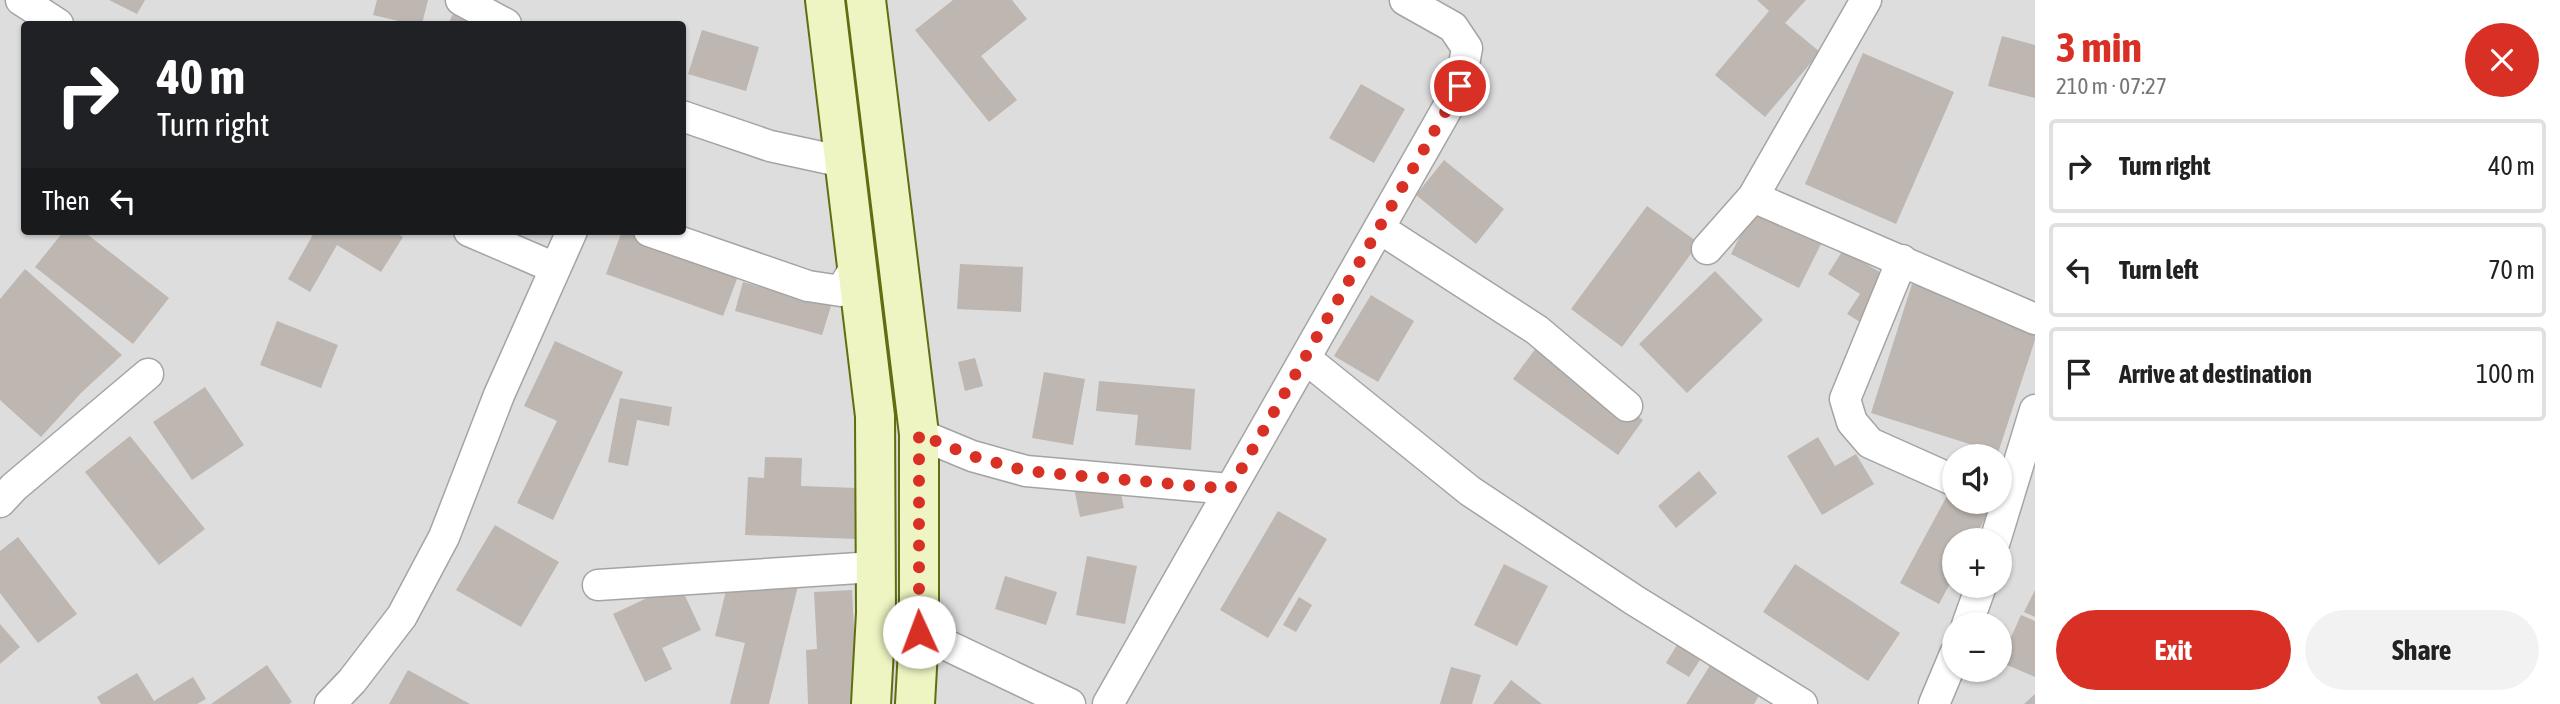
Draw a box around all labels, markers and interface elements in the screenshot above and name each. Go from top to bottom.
text: 3 min [2056,23,2142,71]
button: close [2465,23,2539,97]
text: 40 m [157,48,245,104]
icon: right [42,49,133,140]
pin [1430,56,1490,116]
icon: arrive [1441,67,1479,105]
text: 210 m · 07:27 [2056,73,2167,99]
text: Turn right [157,106,270,143]
icon: right [2060,147,2098,185]
text: Turn right [2119,151,2210,181]
text: 40 m [2488,151,2535,181]
icon: left [104,182,142,220]
text: Then [42,186,90,216]
icon: left [2060,251,2098,289]
text: Turn left [2119,255,2199,285]
text: 70 m [2488,255,2535,285]
icon: arrive [2060,355,2098,393]
text: Arrive at destination [2119,359,2312,389]
text: 100 m [2476,359,2535,389]
map controls [1942,444,2012,682]
button: sound [1942,444,2012,514]
button: + [1942,528,2012,598]
position arrow [882,595,956,669]
button: Exit [2056,610,2291,690]
button: Share [2305,610,2539,690]
button: − [1942,612,2012,682]

